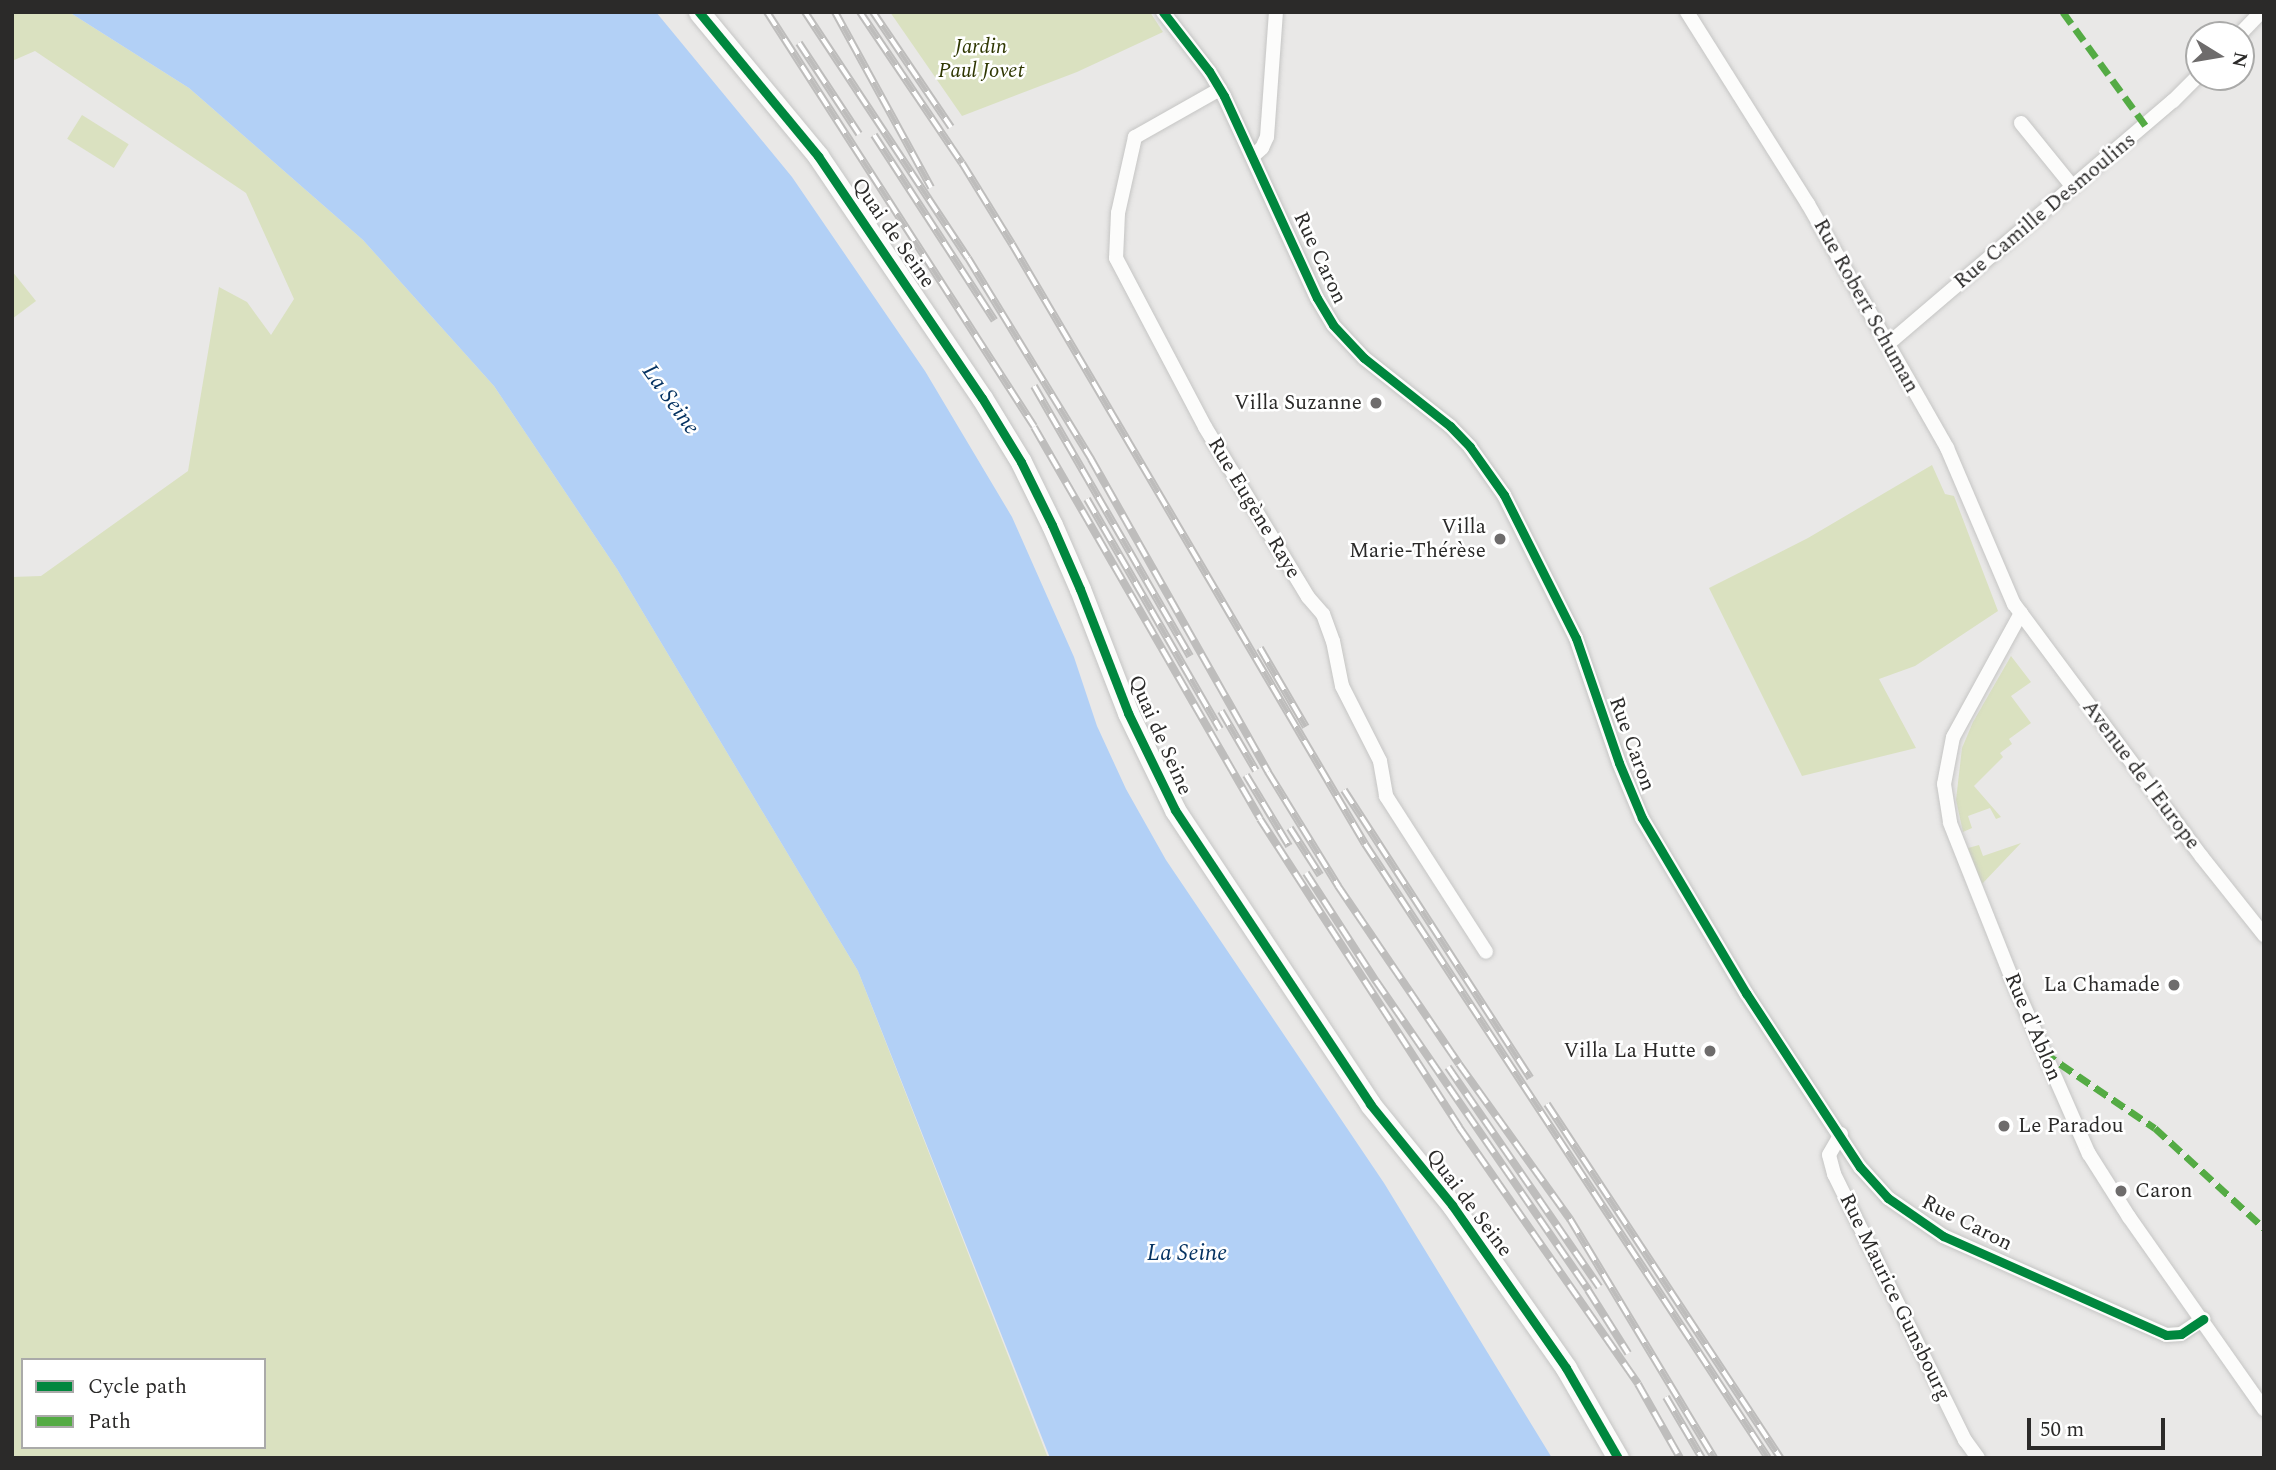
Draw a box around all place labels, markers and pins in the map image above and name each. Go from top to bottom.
place label: Villa Suzanne [1234,390,1362,416]
marker: Villa Suzanne [1368,395,1384,411]
place label: Villa Marie-Thérèse [1349,514,1486,564]
marker: Villa Marie-Thérèse [1492,531,1508,547]
place label: La Chamade [2043,972,2160,998]
marker: La Chamade [2166,977,2182,993]
place label: Villa La Hutte [1563,1038,1696,1064]
marker: Villa La Hutte [1702,1043,1718,1059]
place label: Le Paradou [2018,1113,2124,1139]
marker: Le Paradou [1996,1118,2012,1134]
place label: Caron [2135,1178,2192,1204]
marker: Caron [2113,1183,2129,1199]

